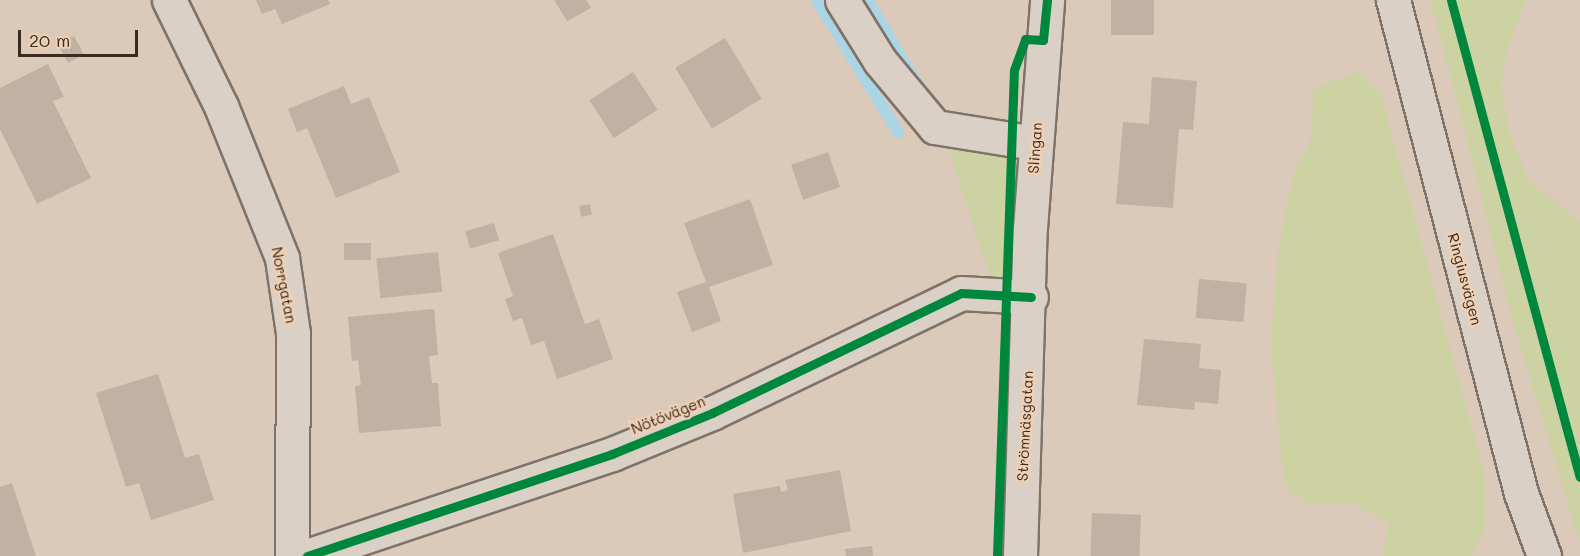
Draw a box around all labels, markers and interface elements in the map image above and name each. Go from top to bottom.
scale bar [21,18,141,56]
text: 20 m [29,28,70,52]
street label: Slingan [1024,122,1046,174]
street label: Ringiusvägen [1444,231,1486,327]
street label: Norrgatan [268,245,300,325]
street label: Strömnäsgatan [1013,370,1037,482]
street label: Nötövägen [628,392,708,438]

